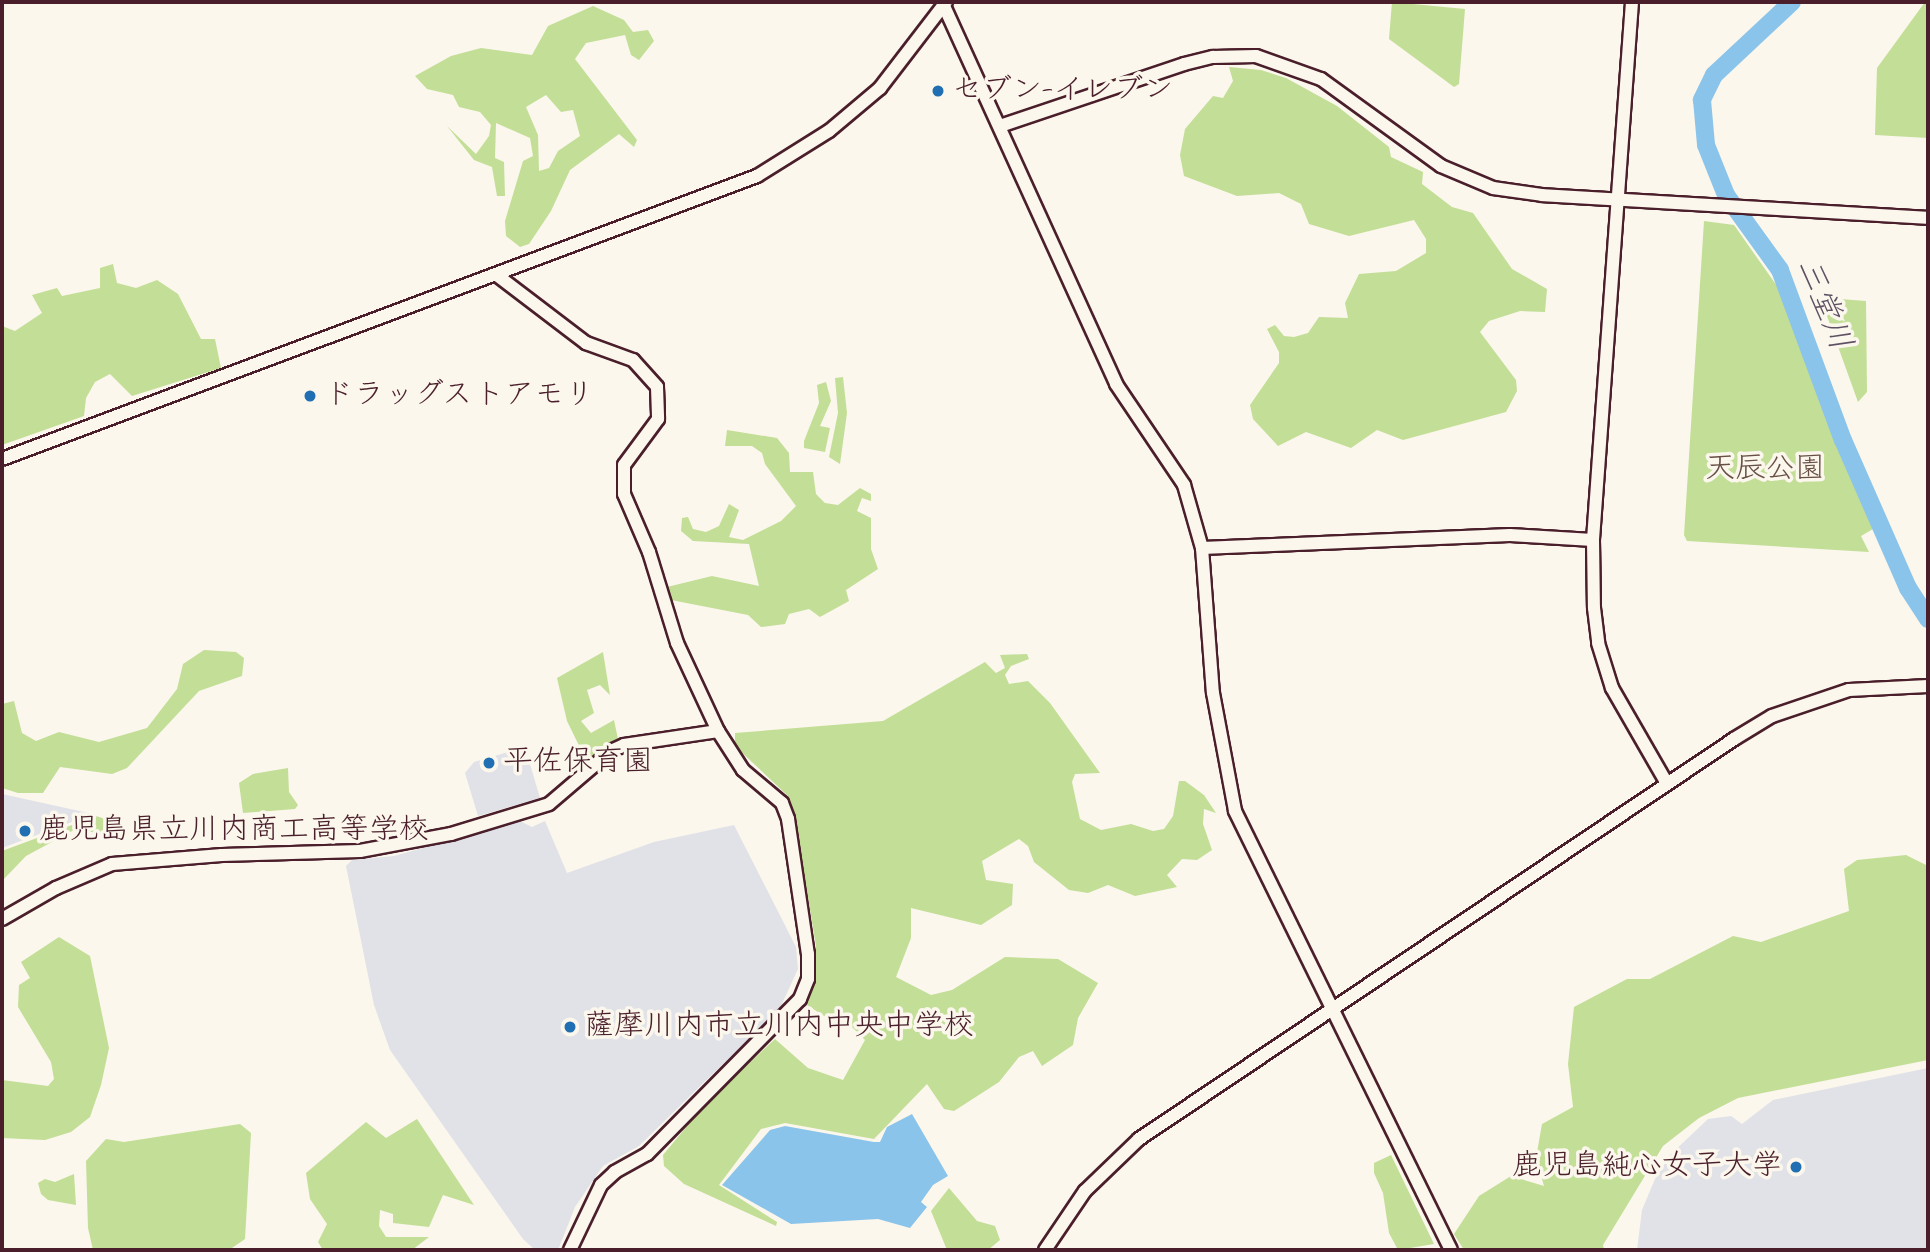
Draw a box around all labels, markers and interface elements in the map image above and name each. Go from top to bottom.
place label: セブン-イレブン [952,73,1173,109]
marker: セブン-イレブン [930,83,946,99]
water label: 三堂川 [1786,253,1858,357]
place label: ドラッグストアモリ [324,378,594,414]
marker: ドラッグストアモリ [302,388,318,404]
park label: 天辰公園 [1705,452,1825,488]
place label: 平佐保育園 [503,745,653,781]
marker: 平佐保育園 [481,755,497,771]
place label: 鹿児島県立川内商工高等学校 [39,813,429,849]
marker: 鹿児島県立川内商工高等学校 [17,823,33,839]
place label: 薩摩川内市立川内中央中学校 [584,1009,974,1045]
marker: 薩摩川内市立川内中央中学校 [562,1019,578,1035]
place label: 鹿児島純心女子大学 [1512,1149,1782,1185]
marker: 鹿児島純心女子大学 [1788,1159,1804,1175]

